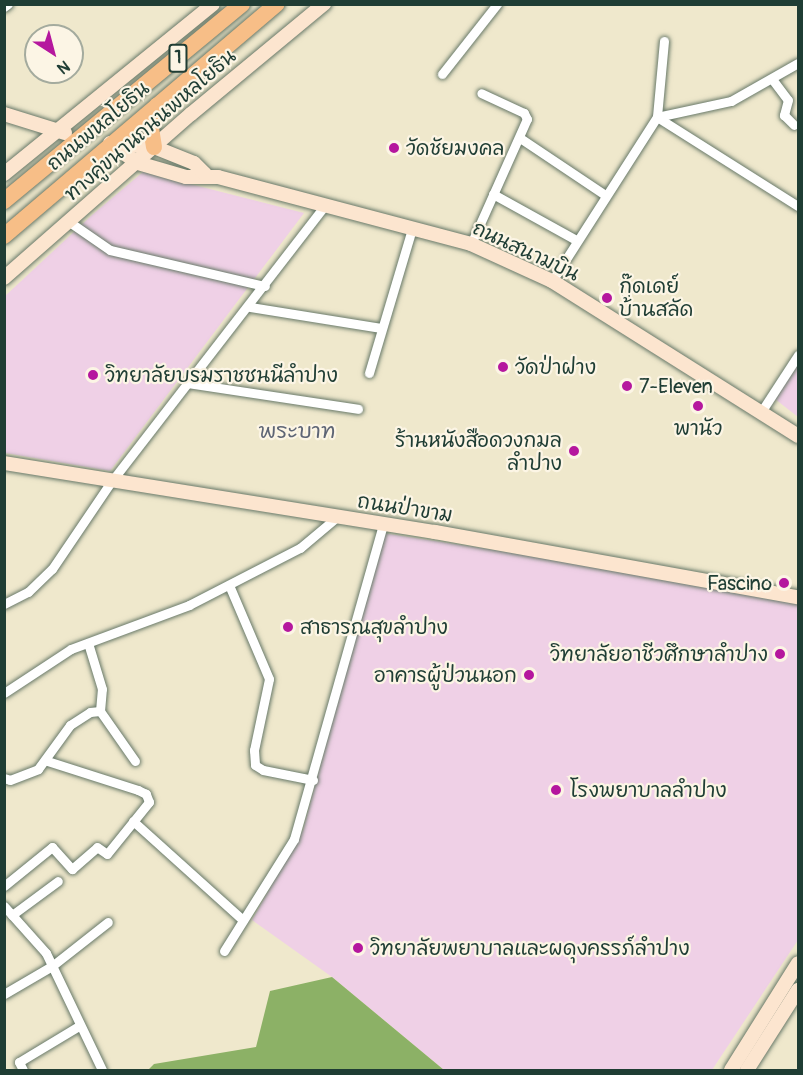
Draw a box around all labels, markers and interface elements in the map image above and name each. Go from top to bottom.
north arrow [24,24,84,84]
road number: 1 [168,43,188,73]
street label: ทางคู่ขนานถนนพหลโยธิน [59,44,241,206]
text: N [53,56,74,78]
street label: ถนนพหลโยธิน [42,76,154,176]
place label: วัดชัยมงคล [406,136,504,160]
marker: วัดชัยมงคล [387,141,401,155]
street label: ถนนสนามบิน [469,216,583,286]
place label: กู๊ดเดย์ บ้านสลัด [619,274,693,321]
marker: กู๊ดเดย์ บ้านสลัด [600,291,614,305]
place label: วัดป่าฝาง [515,355,596,379]
marker: วัดป่าฝาง [496,360,510,374]
place label: วิทยาลัยบรมราชชนนีลำปาง [105,363,338,387]
marker: วิทยาลัยบรมราชชนนีลำปาง [86,368,100,382]
place label: 7-Eleven [639,374,713,398]
marker: 7-Eleven [620,379,634,393]
marker: พานัว [691,399,705,413]
place label: พานัว [674,416,722,440]
district label: พระบาท [258,419,336,445]
place label: ร้านหนังสือดวงกมล ลำปาง [395,428,562,475]
marker: ร้านหนังสือดวงกมล ลำปาง [567,444,581,458]
street label: ถนนป่าขาม [356,489,454,527]
place label: Fascino [707,571,772,595]
marker: Fascino [777,576,791,590]
place label: สาธารณสุขลำปาง [300,615,448,639]
marker: สาธารณสุขลำปาง [281,620,295,634]
place label: วิทยาลัยอาชีวศึกษาลำปาง [550,642,768,666]
marker: วิทยาลัยอาชีวศึกษาลำปาง [773,647,787,661]
place label: อาคารผู้ป่วนนอก [374,663,517,687]
marker: อาคารผู้ป่วนนอก [522,668,536,682]
place label: โรงพยาบาลลำปาง [570,778,727,802]
marker: โรงพยาบาลลำปาง [547,781,565,799]
place label: วิทยาลัยพยาบาลและผดุงครรภ์ลําปาง [370,936,690,960]
marker: วิทยาลัยพยาบาลและผดุงครรภ์ลําปาง [351,941,365,955]

